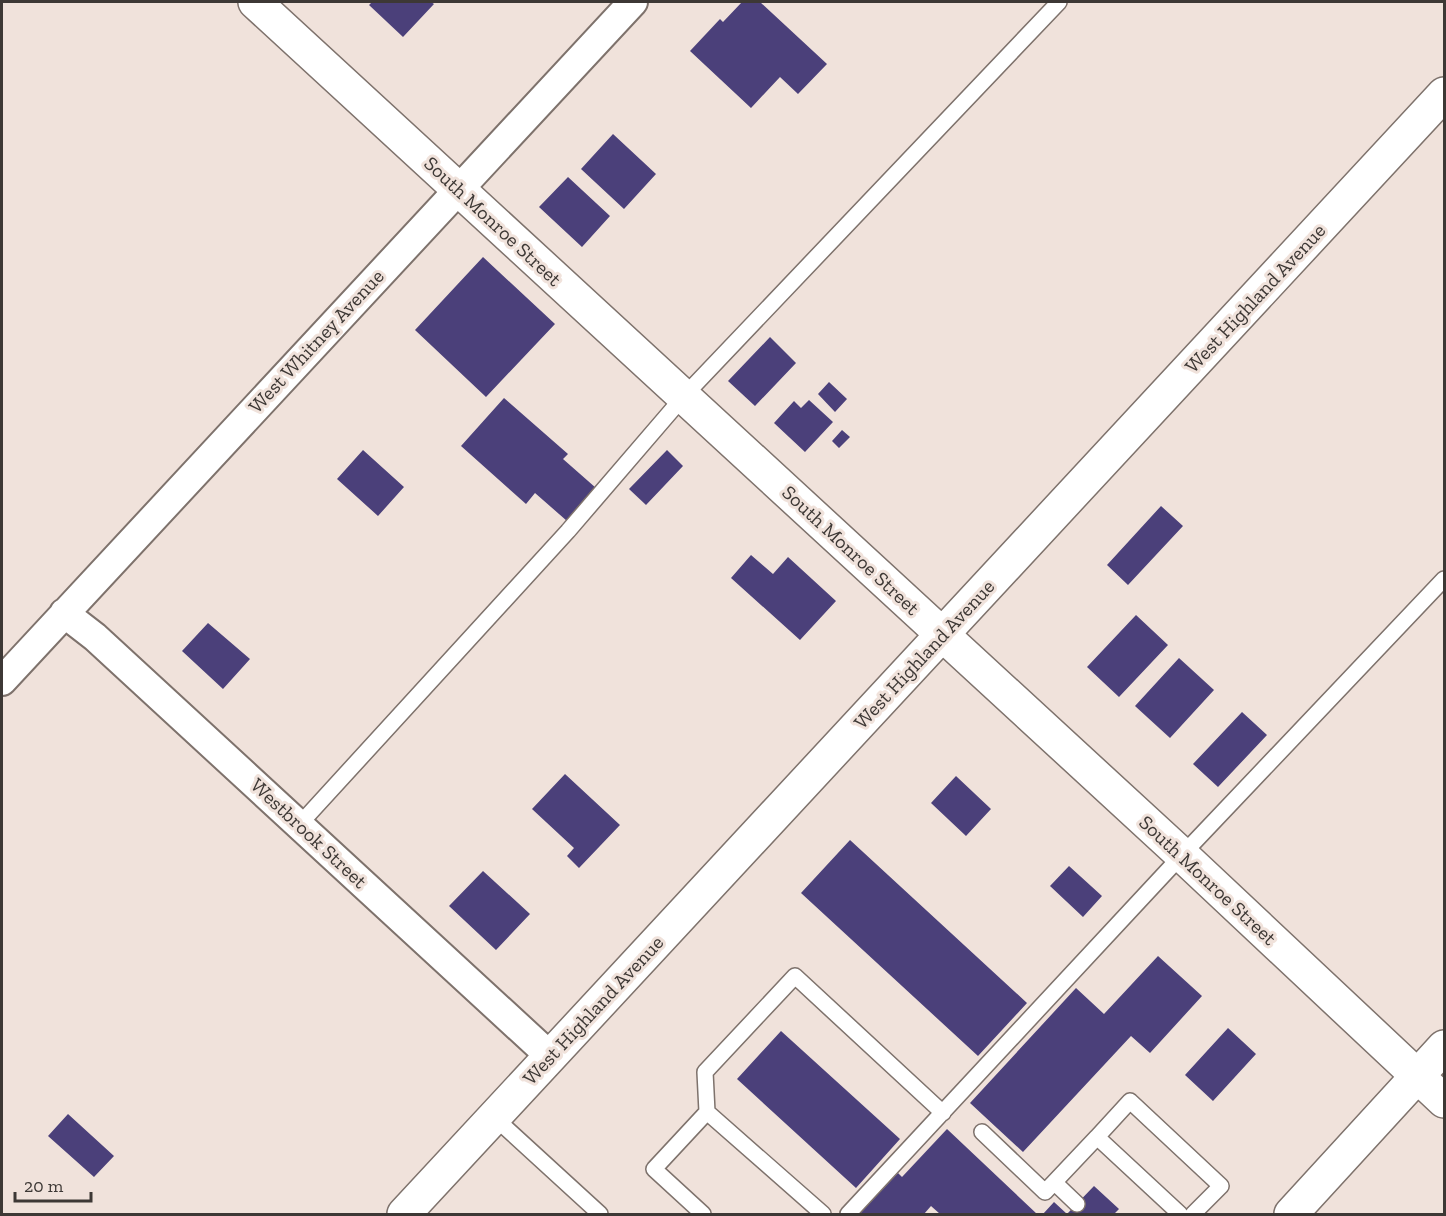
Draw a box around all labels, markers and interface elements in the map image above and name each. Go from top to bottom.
street label: South Monroe Street [419,151,567,291]
street label: West Highland Avenue [1180,218,1330,378]
street label: West Whitney Avenue [243,264,389,418]
street label: South Monroe Street [777,480,925,620]
street label: West Highland Avenue [849,574,999,734]
street label: Westbrook Street [246,773,373,894]
street label: South Monroe Street [1134,810,1282,950]
street label: West Highland Avenue [518,930,668,1090]
scale bar [15,1165,92,1203]
text: 20 m [24,1175,64,1197]

